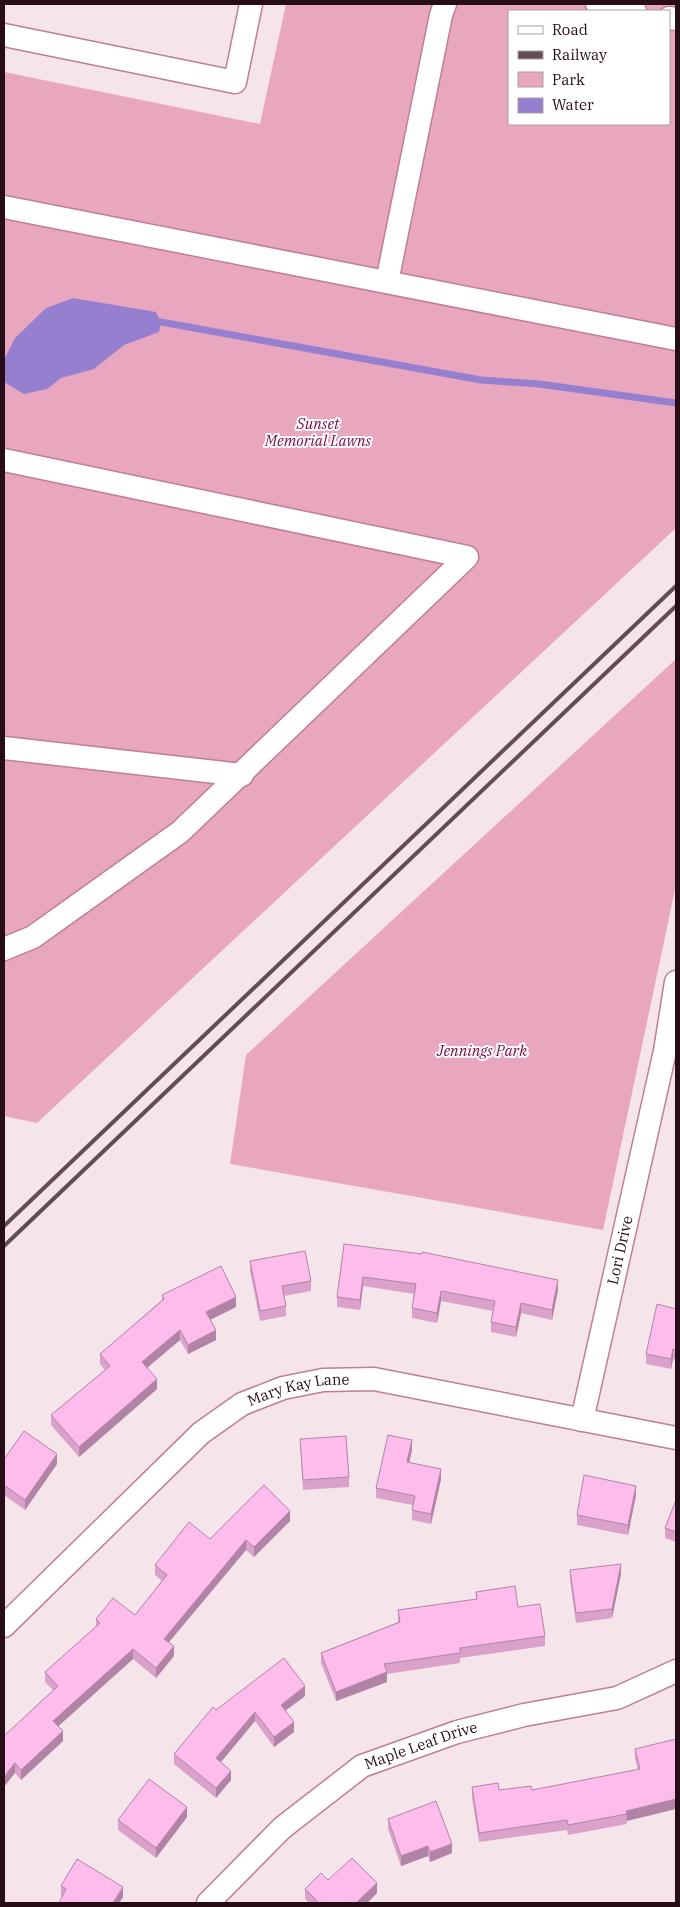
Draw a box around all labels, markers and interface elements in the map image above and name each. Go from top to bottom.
legend [508,10,670,125]
text: Road [552,20,588,39]
text: Railway [552,45,607,64]
text: Park [552,70,585,89]
text: Water [552,95,594,114]
park label: Sunset Memorial Lawns [264,414,371,450]
park label: Jennings Park [436,1041,527,1060]
street label: Lori Drive [603,1214,637,1286]
street label: Mary Kay Lane [245,1369,350,1410]
street label: Maple Leaf Drive [362,1717,479,1773]

